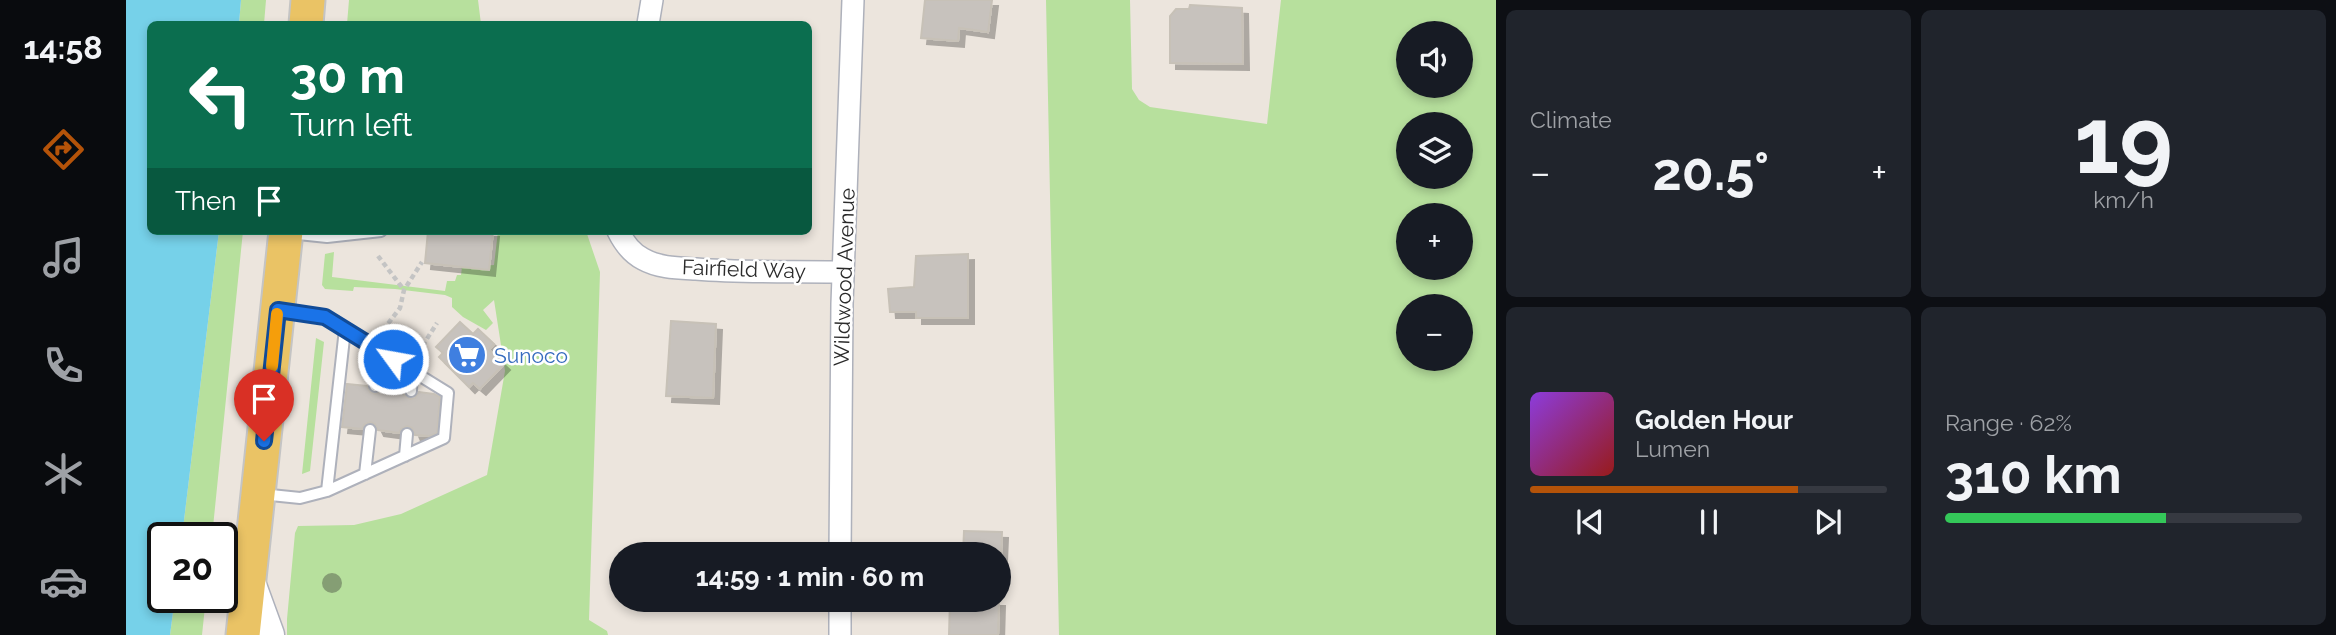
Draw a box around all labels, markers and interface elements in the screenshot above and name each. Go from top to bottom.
map controls [1396,21,1473,371]
button: sound [1396,21,1473,98]
text: 14:58 [23,29,103,66]
text: 30 m [290,47,405,104]
icon: left [175,49,266,140]
text: 19 [2074,87,2173,194]
text: Turn left [290,106,412,143]
text: Climate [1530,106,1612,133]
button: layers [1396,112,1473,189]
icon: directions [39,125,88,174]
text: 20.5° [1653,141,1769,202]
text: − [1530,150,1550,195]
text: + [1871,150,1887,195]
icon: arrive [250,182,288,220]
text: Then [175,186,236,216]
text: km/h [2093,186,2154,213]
street label: Wildwood Avenue [828,187,860,367]
button: + [1396,203,1473,280]
icon: music [39,233,88,282]
street label: Fairfield Way [682,254,806,284]
button: − [1396,294,1473,371]
position arrow [356,322,430,396]
supermarket icon: Sunoco [446,334,488,376]
icon: phone [39,341,88,390]
place label: Sunoco [494,343,568,368]
pin [234,369,294,441]
icon: arrive [245,380,283,418]
text: Golden Hour [1635,405,1793,435]
text: Range · 62% [1945,409,2072,436]
text: Lumen [1635,435,1710,462]
text: 310 km [1945,444,2122,505]
icon: climate [39,449,88,498]
icon: previous [1571,503,1609,541]
icon: pause [1690,503,1728,541]
icon: next [1809,503,1847,541]
speed limit sign: 20 [147,522,238,613]
icon: car [39,557,88,606]
text: 14:59 · 1 min · 60 m [696,562,924,592]

